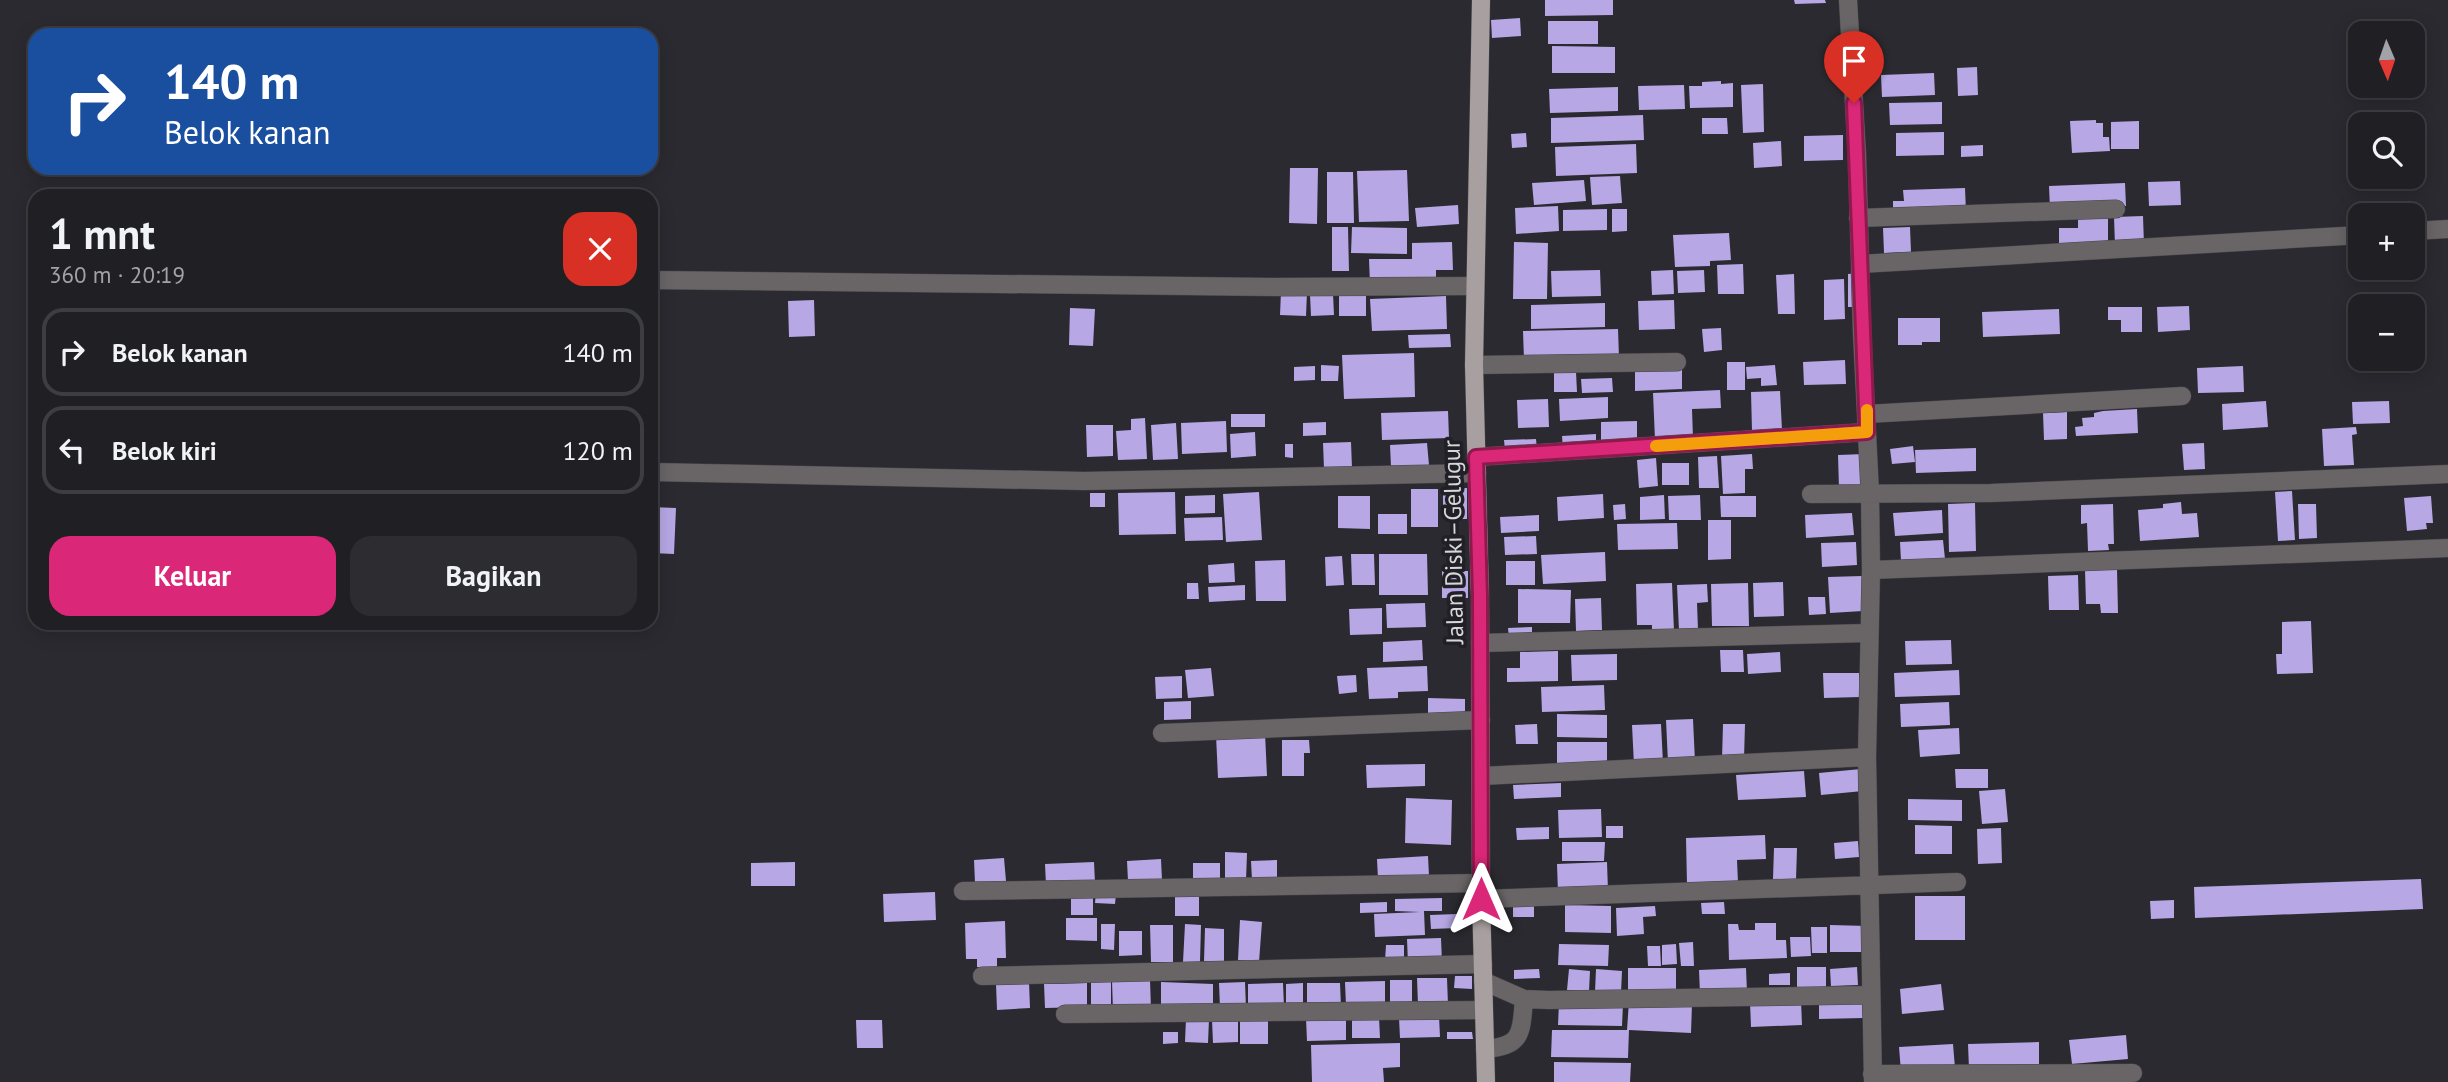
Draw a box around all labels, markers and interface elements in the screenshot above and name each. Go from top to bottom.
north arrow [2348,21,2426,98]
map controls [2348,21,2425,371]
pin [1824,31,1884,103]
icon: arrive [1835,42,1873,80]
text: 140 m [164,49,299,113]
icon: right [49,56,140,147]
text: Belok kanan [164,111,330,153]
button: search [2348,112,2425,189]
button: + [2348,203,2425,280]
text: 1 mnt [49,206,155,261]
button: close [563,212,637,286]
text: 360 m · 20:19 [49,260,185,289]
button: − [2348,294,2425,371]
icon: right [53,333,91,371]
text: Belok kanan [112,336,248,369]
text: 140 m [562,336,633,369]
icon: left [53,431,91,469]
text: Belok kiri [112,434,217,467]
text: 120 m [562,434,633,467]
street label: Jalan Diski–Gelugur [1436,440,1470,645]
button: Keluar [49,536,336,616]
button: Bagikan [350,536,637,616]
position arrow [1444,862,1518,936]

